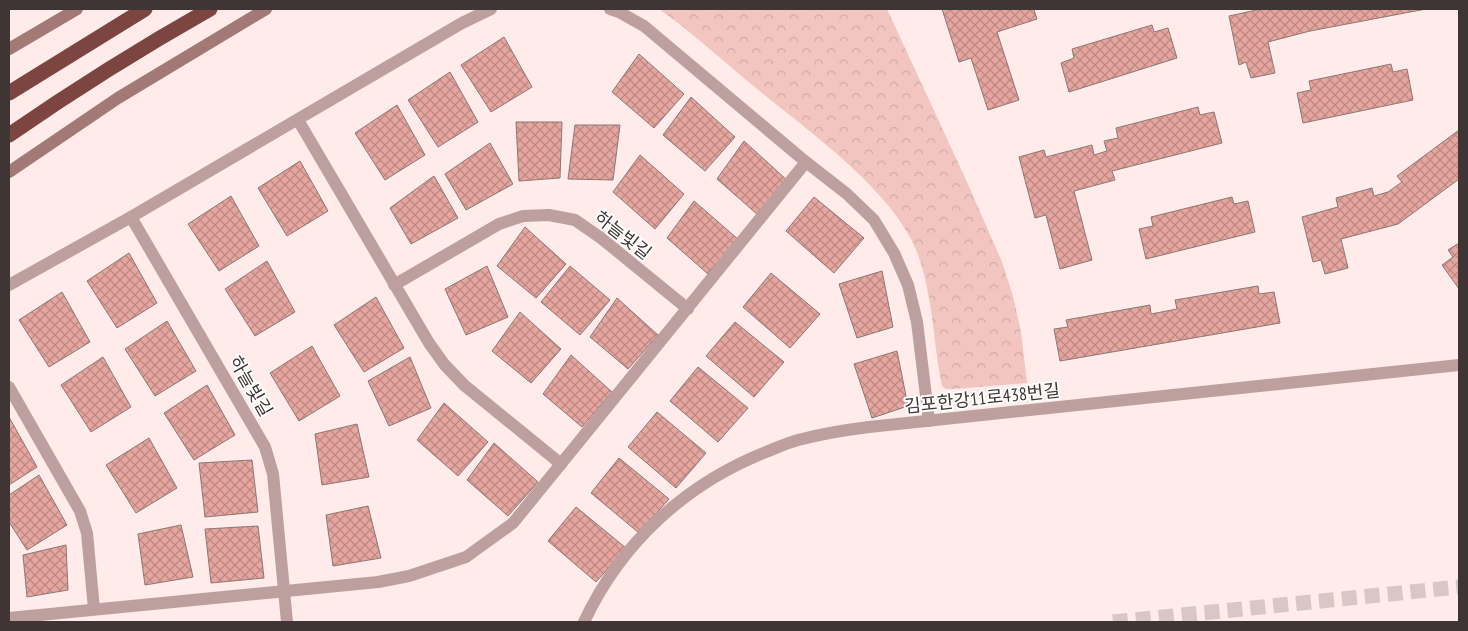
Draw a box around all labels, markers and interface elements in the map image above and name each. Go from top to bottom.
street label: 하늘빛길 [590,206,656,264]
street label: 하늘빛길 [224,352,278,420]
street label: 김포한강11로438번길 [903,378,1061,418]

